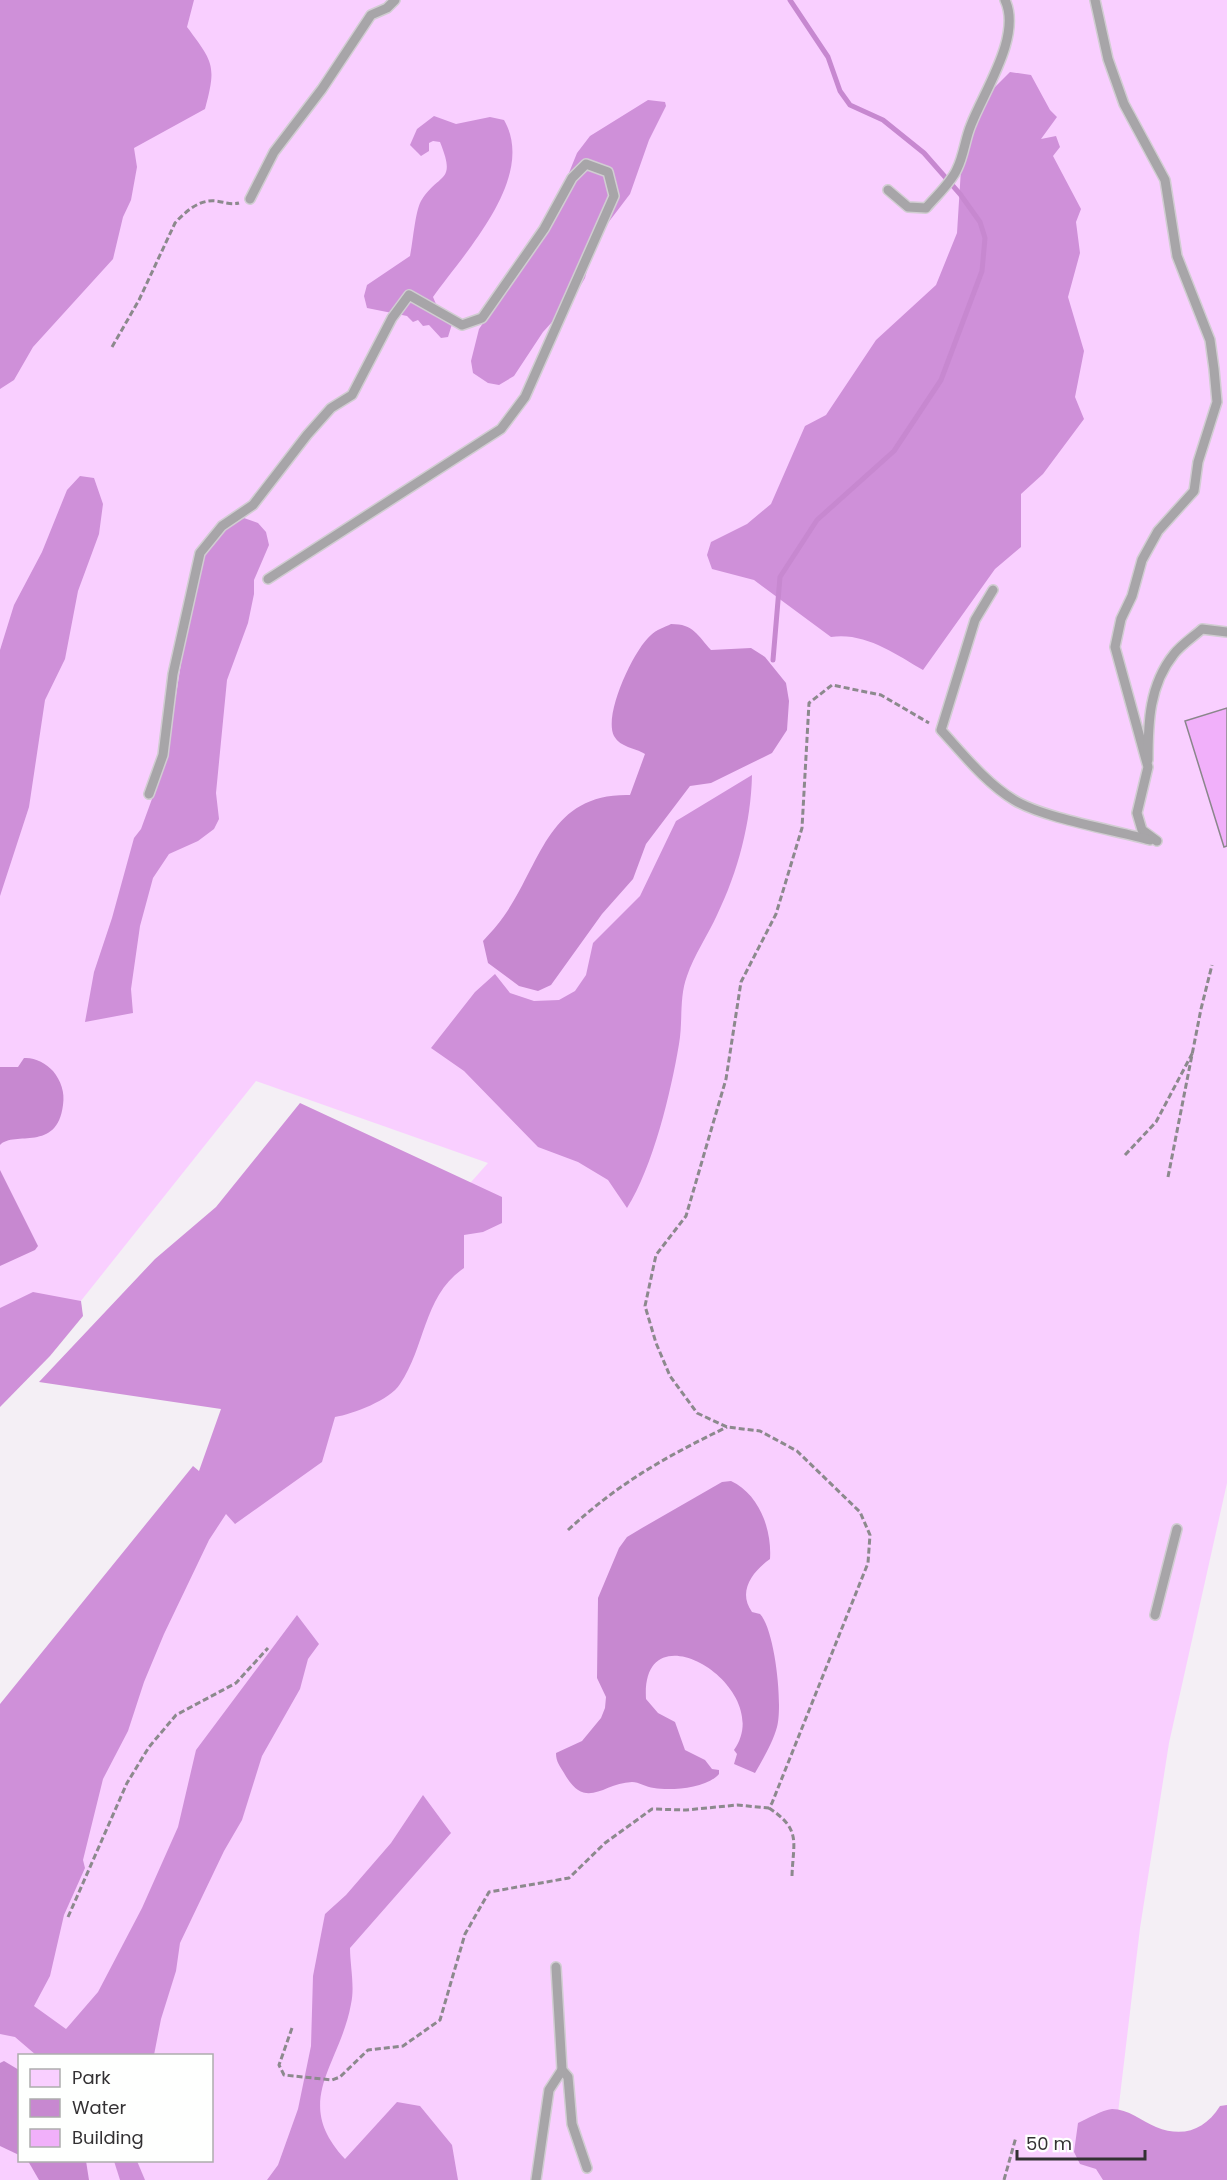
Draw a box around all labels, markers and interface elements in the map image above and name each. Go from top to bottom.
legend [18,2054,213,2162]
text: Park [72,2065,111,2090]
text: Water [72,2095,126,2120]
scale bar [1017,2123,1144,2161]
text: Building [72,2125,144,2150]
text: 50 m [1026,2131,1072,2156]

